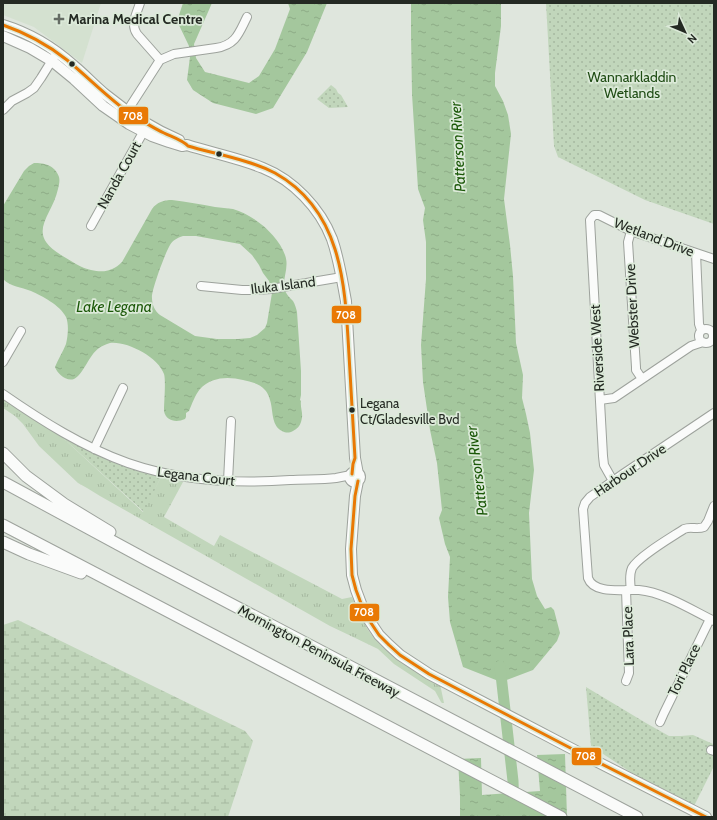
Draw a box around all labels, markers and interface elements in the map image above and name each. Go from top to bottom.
place label: Marina Medical Centre [68,10,202,28]
north arrow [665,12,705,52]
marker: Marina Medical Centre [53,13,65,25]
text: N [684,31,700,47]
unlabelled marker [67,59,77,69]
park label: Wannarkladdin Wetlands [588,68,677,102]
water label: Patterson River [447,100,469,193]
line badge: 708 [118,106,149,125]
text: 708 [123,109,143,123]
street label: Nanda Court [93,138,145,212]
unlabelled marker [214,149,224,159]
street label: Wetland Drive [611,213,697,261]
street label: Webster Drive [621,263,643,349]
street label: Iluka Island [250,272,316,298]
water label: Lake Legana [76,298,152,316]
street label: Riverside West [586,304,608,392]
line badge: 708 [331,305,362,324]
text: 708 [336,308,356,322]
place label: Legana Ct/Gladesville Bvd [360,395,459,427]
marker: Legana Ct/Gladesville Bvd [347,405,357,415]
water label: Patterson River [462,424,491,517]
street label: Harbour Drive [591,439,669,501]
street label: Legana Court [156,462,236,490]
street label: Mornington Peninsula Freeway [235,601,403,701]
line badge: 708 [349,603,380,622]
text: 708 [354,605,374,619]
street label: Lara Place [618,606,638,666]
street label: Tori Place [664,641,704,699]
line badge: 708 [571,747,602,766]
text: 708 [576,749,596,763]

